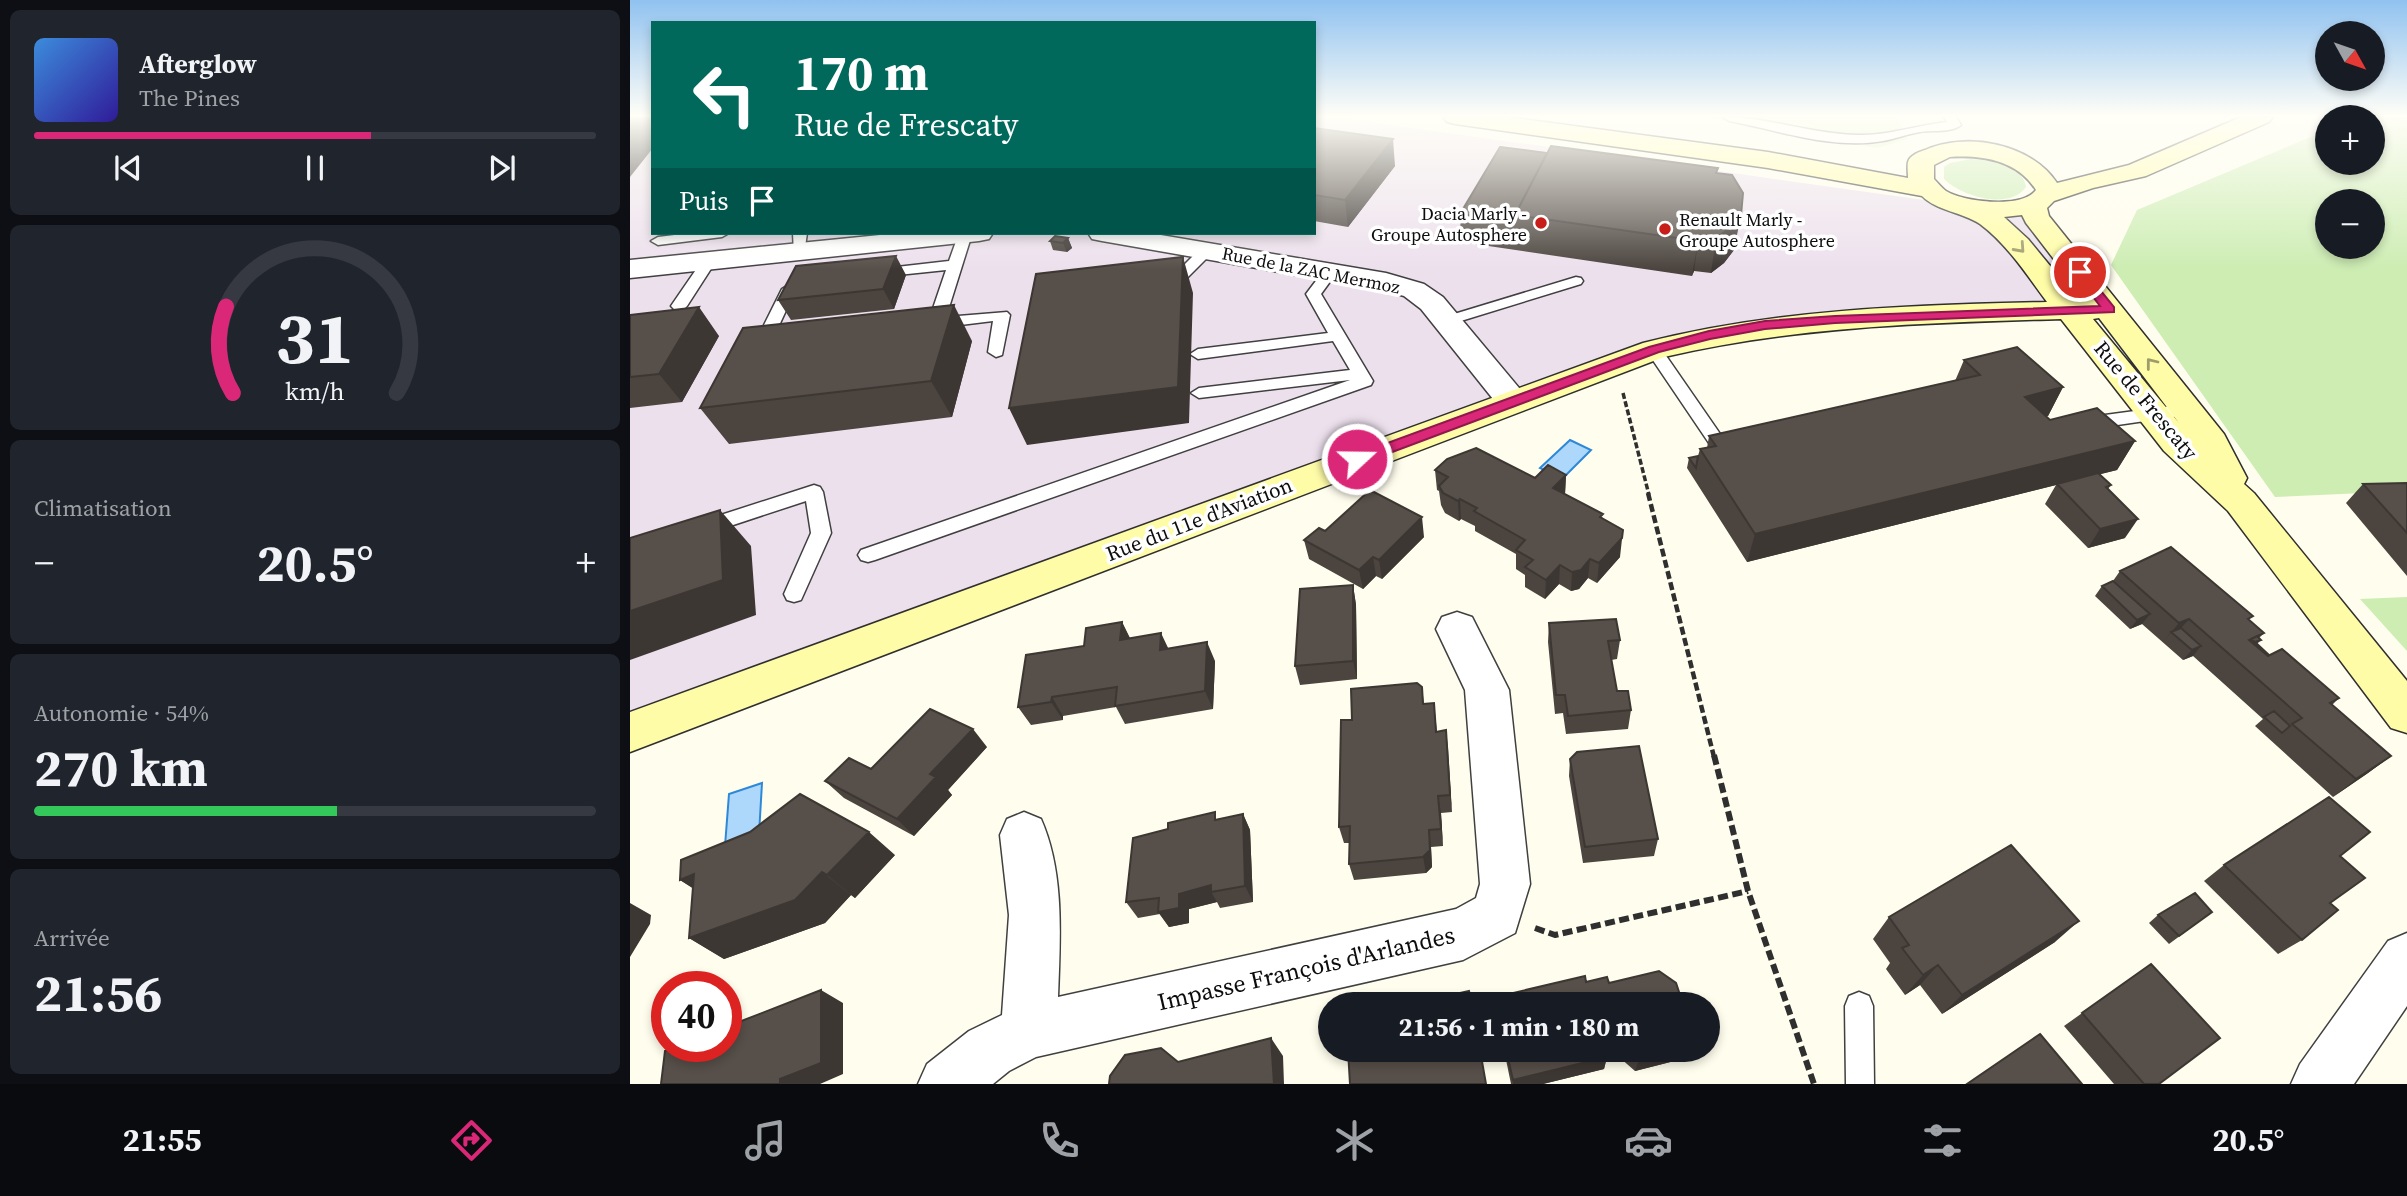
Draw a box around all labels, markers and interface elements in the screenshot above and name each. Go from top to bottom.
north arrow [2315,21,2385,91]
map controls [2315,21,2385,259]
text: 170 m [794,39,929,106]
text: Afterglow [139,46,257,82]
icon: left [679,49,770,140]
text: The Pines [139,82,240,114]
text: Rue de Frescaty [794,103,1018,147]
button: + [2315,105,2385,175]
icon: previous [109,149,147,187]
icon: pause [296,149,334,187]
icon: next [483,149,521,187]
icon: arrive [743,182,781,220]
text: Puis [679,183,729,219]
button: − [2315,189,2385,259]
place label: Dacia Marly - Groupe Autosphere [1371,201,1527,247]
place label: Renault Marly - Groupe Autosphere [1679,207,1835,253]
marker: Dacia Marly - Groupe Autosphere [1533,215,1549,231]
marker: Renault Marly - Groupe Autosphere [1657,221,1673,237]
street label: Rue de la ZAC Mermoz [1220,240,1402,300]
one-way arrow [2012,240,2024,253]
pin [2050,242,2110,302]
icon: arrive [2061,253,2099,291]
text: 31 [276,289,354,388]
street label: Rue de Frescaty [2088,334,2205,466]
one-way arrow [2146,358,2159,371]
text: km/h [285,374,345,408]
position arrow [1320,422,1394,496]
street label: Rue du 11e d'Aviation [1102,470,1297,568]
text: Climatisation [34,492,172,524]
text: 20.5° [256,527,374,598]
text: − [34,537,54,589]
text: + [576,537,596,589]
text: Autonomie · 54% [34,697,209,729]
text: 270 km [34,732,208,803]
street label: Impasse François d'Arlandes [1154,918,1458,1018]
text: Arrivée [34,922,110,954]
text: 21:56 [34,957,162,1028]
speed limit sign: 40 [651,971,742,1062]
text: 21:56 · 1 min · 180 m [1399,1009,1639,1045]
icon: directions [447,1116,496,1165]
icon: music [741,1116,790,1165]
icon: phone [1035,1116,1084,1165]
icon: climate [1330,1116,1379,1165]
icon: car [1624,1116,1673,1165]
icon: filters [1918,1116,1967,1165]
text: 21:55 [123,1118,202,1162]
text: 20.5° [2212,1118,2284,1162]

